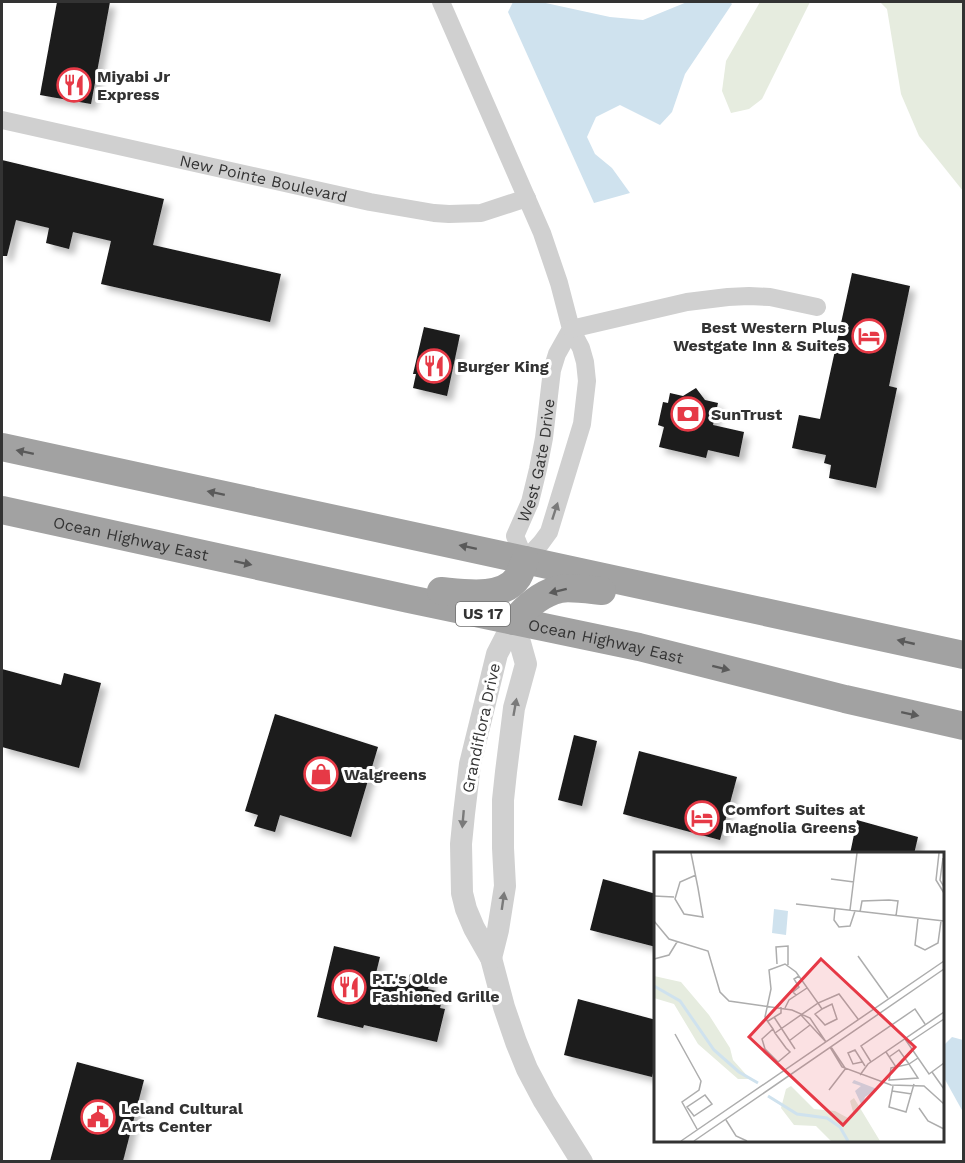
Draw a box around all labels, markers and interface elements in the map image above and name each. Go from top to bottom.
restaurant icon: Miyabi Jr Express [56,67,92,103]
place label: Miyabi Jr Express [97,67,170,104]
street label: New Pointe Boulevard [178,150,349,206]
place label: Best Western Plus Westgate Inn & Suites [673,318,846,355]
hotel icon: Best Western Plus Westgate Inn & Suites [851,318,887,354]
restaurant icon: Burger King [416,348,452,384]
place label: Burger King [457,357,549,376]
bank icon: SunTrust [670,396,706,432]
street label: West Gate Drive [513,397,558,525]
place label: SunTrust [711,405,782,424]
one-way arrow [16,447,35,456]
one-way arrow [206,488,225,497]
one-way arrow [551,502,561,520]
street label: Ocean Highway East [52,512,211,564]
one-way arrow [459,542,478,552]
one-way arrow [234,558,253,568]
one-way arrow [549,587,567,597]
road number: US 17 [456,602,510,626]
street label: Ocean Highway East [527,615,686,667]
one-way arrow [897,637,916,646]
street label: Grandiflora Drive [458,661,504,795]
one-way arrow [712,664,730,673]
one-way arrow [511,697,520,716]
one-way arrow [901,710,920,719]
shop icon: Walgreens [303,756,339,792]
place label: Walgreens [344,765,427,784]
hotel icon: Comfort Suites at Magnolia Greens [684,800,720,836]
place label: Comfort Suites at Magnolia Greens [725,800,865,837]
one-way arrow [458,809,468,828]
inset map [654,852,944,1142]
one-way arrow [499,891,508,910]
restaurant icon: P.T.'s Olde Fashioned Grille [331,969,367,1005]
place label: P.T.'s Olde Fashioned Grille [372,969,500,1006]
public building icon: Leland Cultural Arts Center [80,1099,116,1135]
place label: Leland Cultural Arts Center [121,1099,244,1136]

